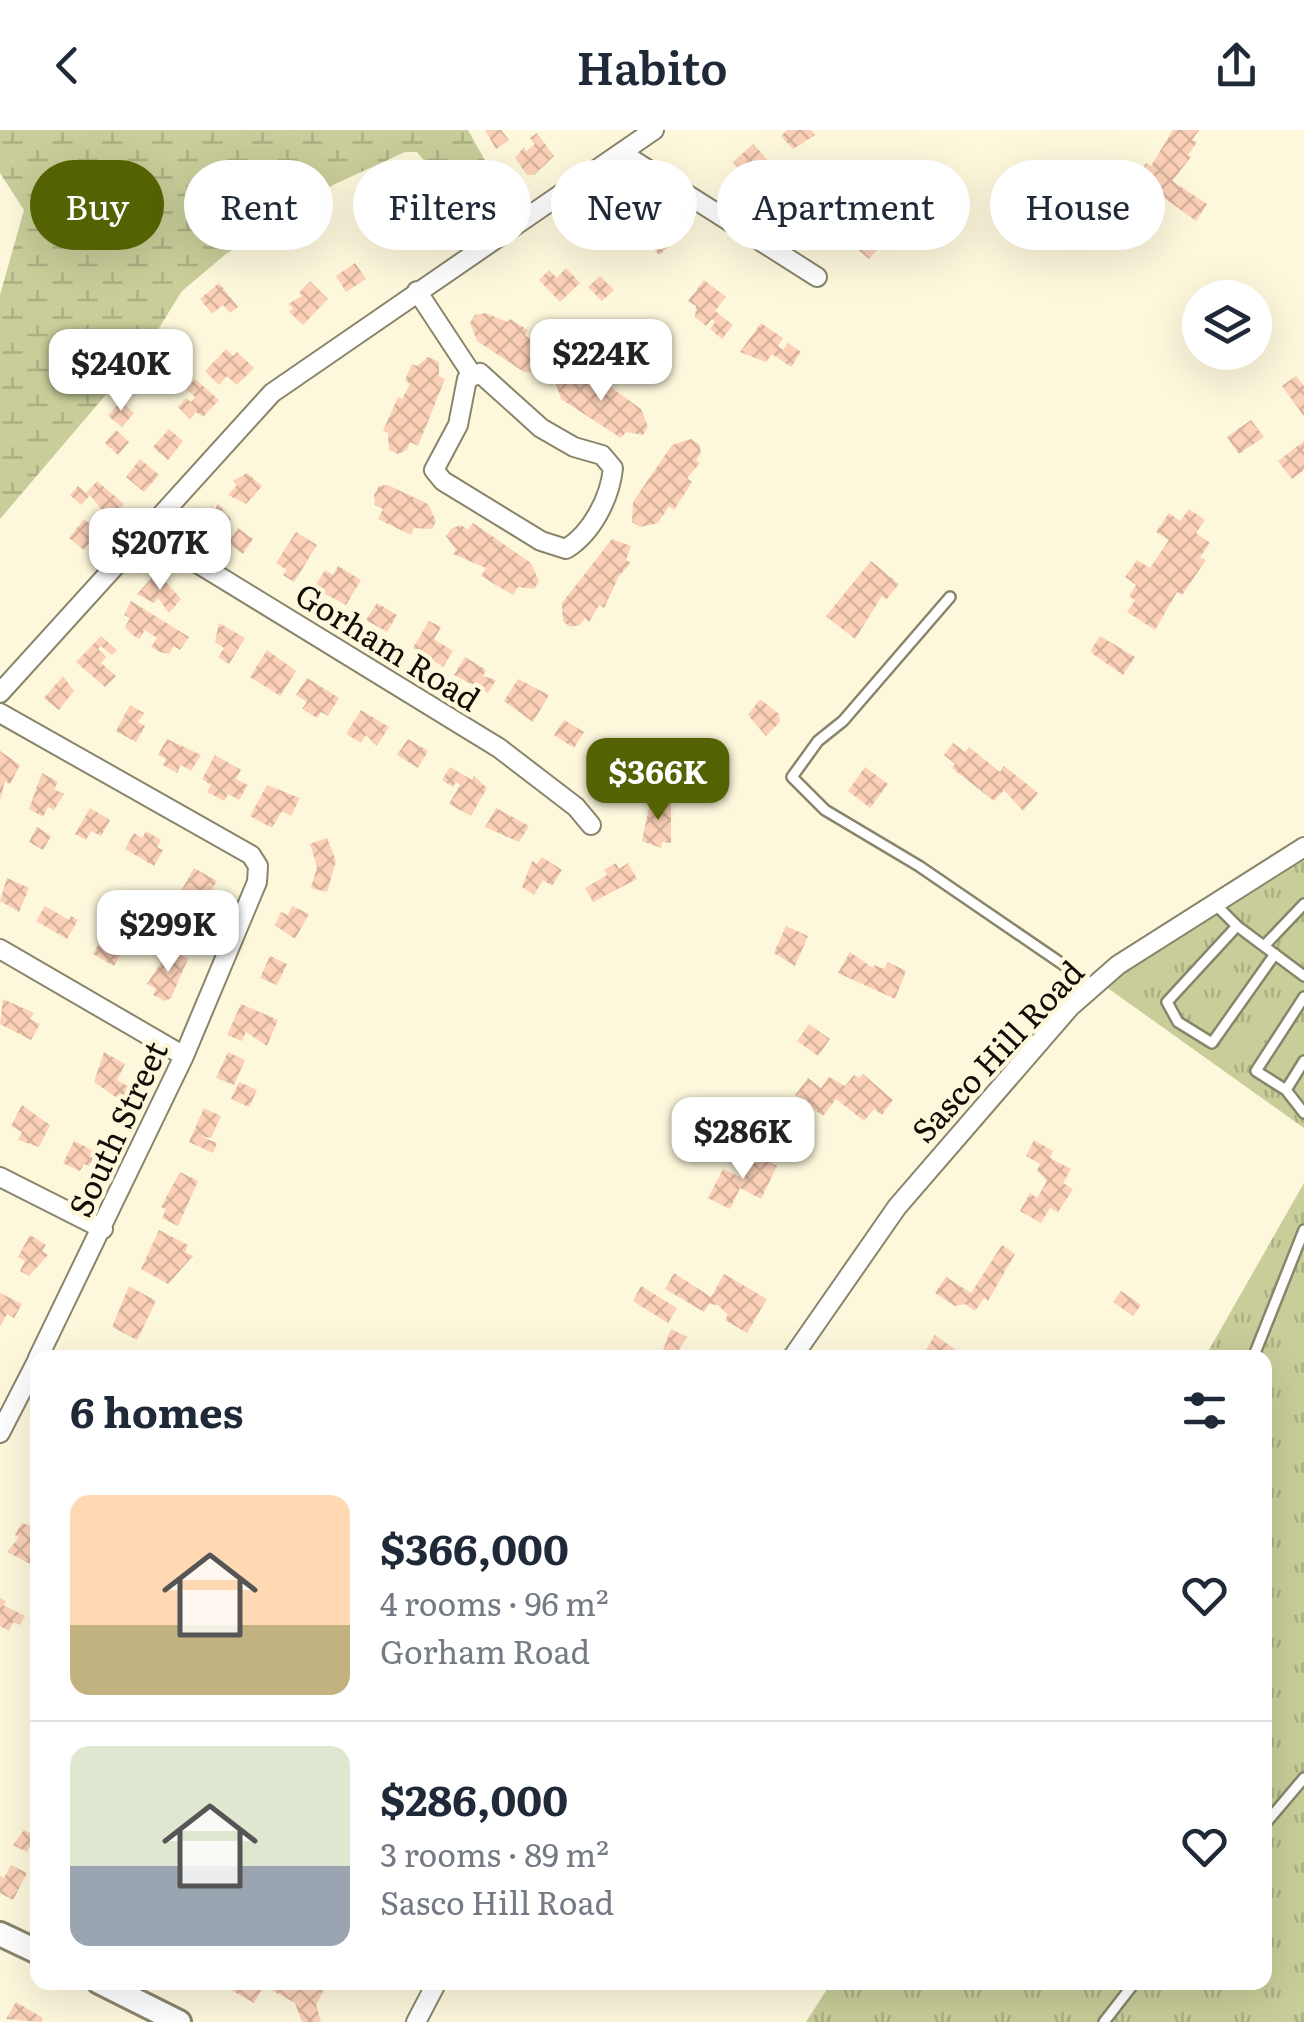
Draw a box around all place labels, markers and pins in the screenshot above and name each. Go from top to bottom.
pin: $224K [531,319,671,404]
pin: $240K [51,329,191,414]
pin: $207K [90,508,230,593]
pin: $366K [588,738,728,823]
pin: $299K [98,890,238,975]
pin: $286K [673,1097,813,1182]

